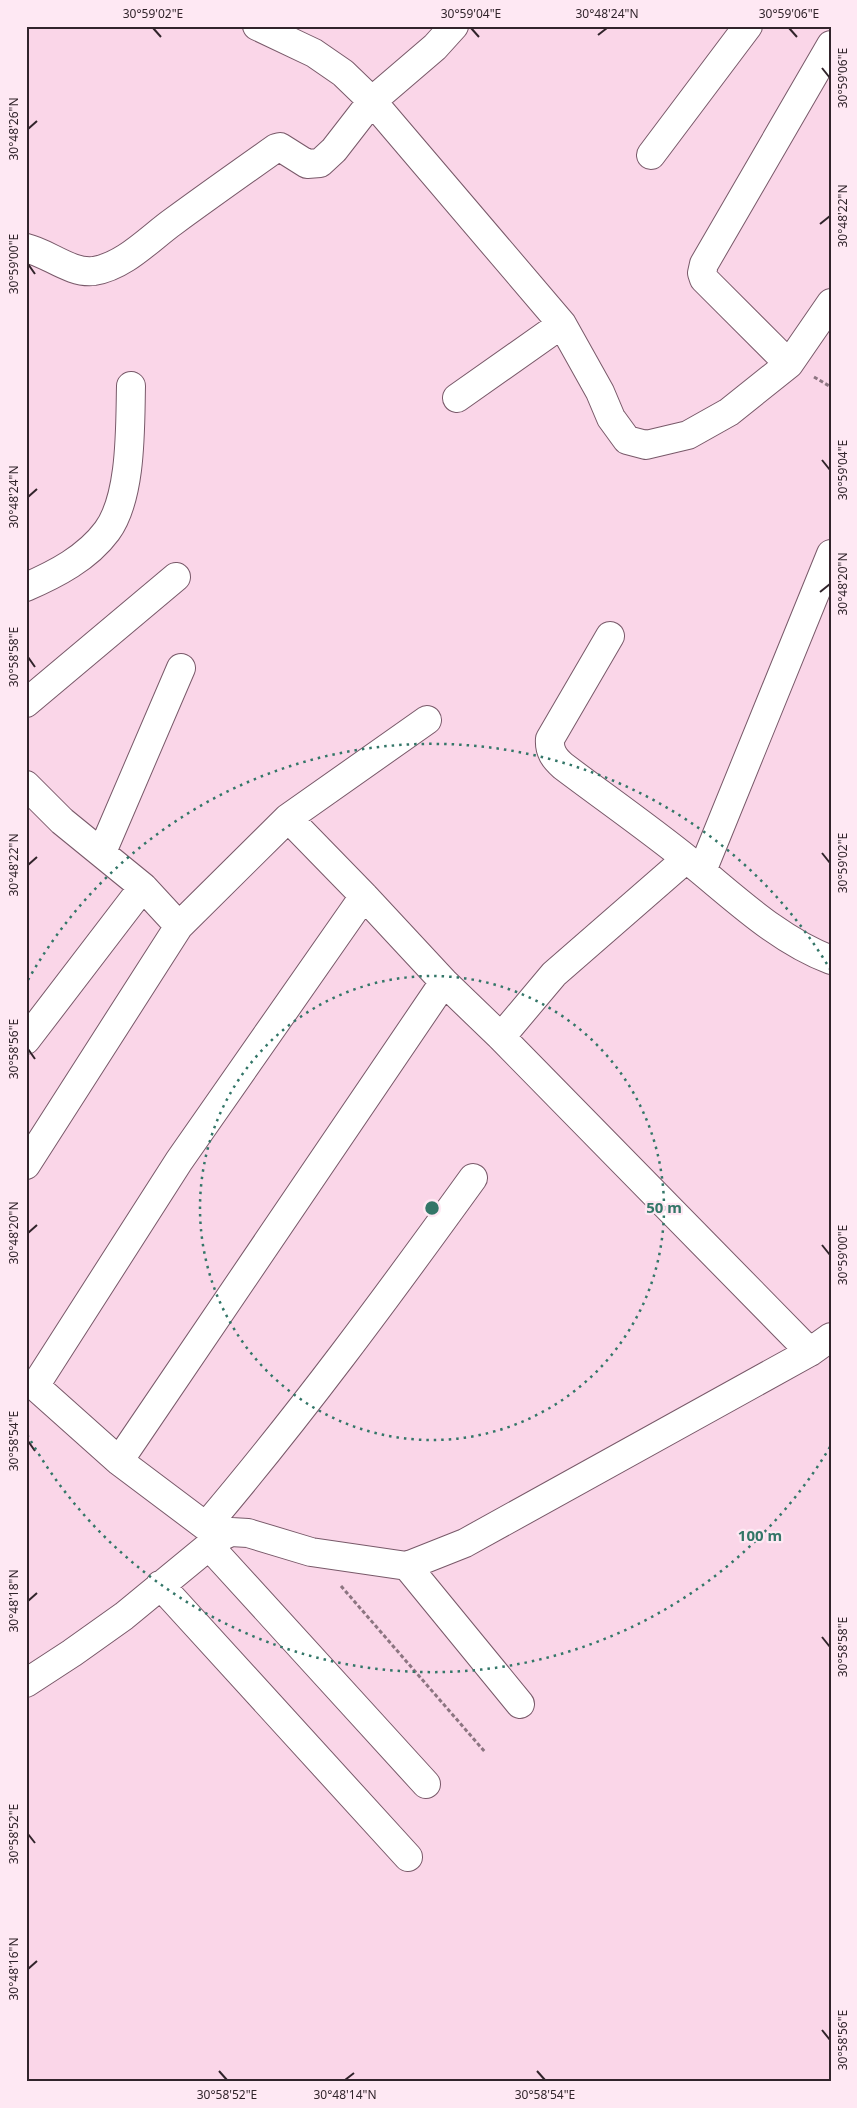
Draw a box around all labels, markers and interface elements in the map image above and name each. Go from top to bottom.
text: 30°59'02"E [123,5,183,22]
text: 30°59'04"E [441,5,501,22]
text: 30°48'24"N [575,5,639,22]
text: 30°59'06"E [759,5,819,22]
text: 30°59'06"E [834,48,851,108]
text: 30°48'26"N [5,97,22,161]
text: 30°48'22"N [834,184,851,248]
text: 30°59'00"E [5,234,22,294]
text: 30°59'04"E [834,440,851,500]
text: 30°48'24"N [5,465,22,529]
text: 30°48'20"N [834,552,851,616]
text: 30°58'58"E [5,627,22,687]
text: 30°48'22"N [5,833,22,897]
text: 30°59'02"E [834,833,851,893]
text: 30°58'56"E [5,1019,22,1079]
text: 50 m [646,1197,682,1217]
centre of rings [423,1199,441,1217]
text: 30°48'20"N [5,1201,22,1265]
text: 30°59'00"E [834,1225,851,1285]
text: 30°58'54"E [5,1411,22,1471]
text: 100 m [738,1525,782,1545]
text: 30°48'18"N [5,1569,22,1633]
text: 30°58'58"E [834,1617,851,1677]
text: 30°58'52"E [5,1804,22,1864]
text: 30°48'16"N [5,1937,22,2001]
text: 30°58'56"E [834,2010,851,2070]
text: 30°58'52"E [197,2086,257,2103]
text: 30°48'14"N [313,2086,377,2103]
text: 30°58'54"E [515,2086,575,2103]

